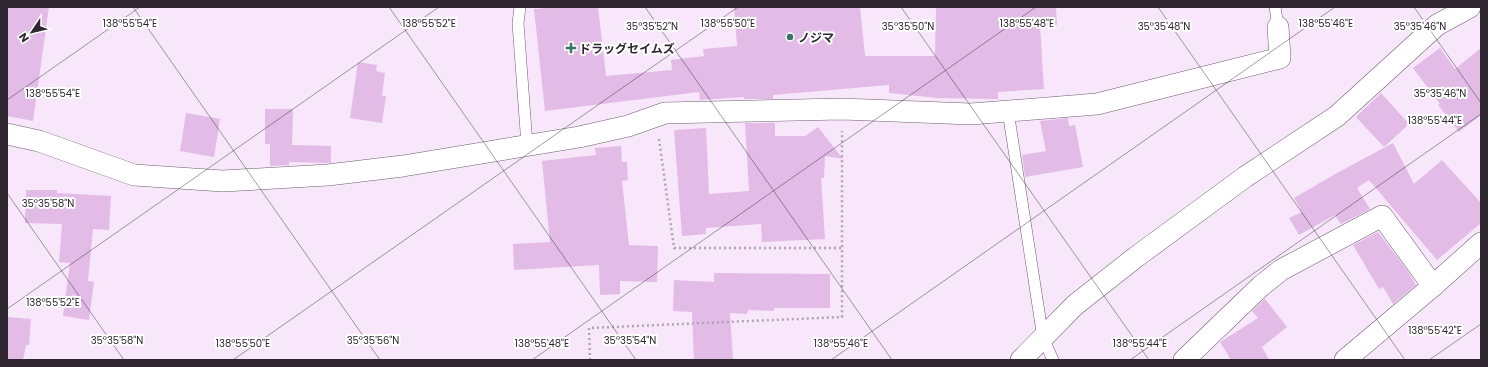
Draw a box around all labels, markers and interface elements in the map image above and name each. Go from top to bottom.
north arrow [12,12,52,52]
text: 138°55'54"E [103,16,157,31]
text: 138°55'52"E [402,16,456,31]
text: 138°55'50"E [701,16,755,31]
text: 138°55'48"E [1000,16,1054,31]
text: 138°55'46"E [1299,16,1353,31]
text: 35°35'52"N [626,19,678,34]
text: 35°35'50"N [882,19,934,34]
text: 35°35'48"N [1138,19,1190,34]
text: 35°35'46"N [1394,19,1446,34]
place label: ノジマ [798,29,834,46]
text: N [15,30,33,46]
marker: ノジマ [785,32,795,42]
place label: ドラッグセイムズ [579,40,675,57]
marker: ドラッグセイムズ [566,43,576,53]
text: 138°55'54"E [26,86,80,101]
text: 35°35'46"N [1414,86,1466,101]
text: 138°55'44"E [1408,113,1462,128]
text: 35°35'58"N [22,196,74,211]
text: 138°55'52"E [26,295,80,310]
text: 138°55'42"E [1408,323,1462,338]
text: 35°35'58"N [91,333,143,348]
text: 35°35'56"N [347,333,399,348]
text: 35°35'54"N [604,333,656,348]
text: 138°55'50"E [216,336,270,351]
text: 138°55'48"E [515,336,569,351]
text: 138°55'46"E [814,336,868,351]
text: 138°55'44"E [1113,336,1167,351]

